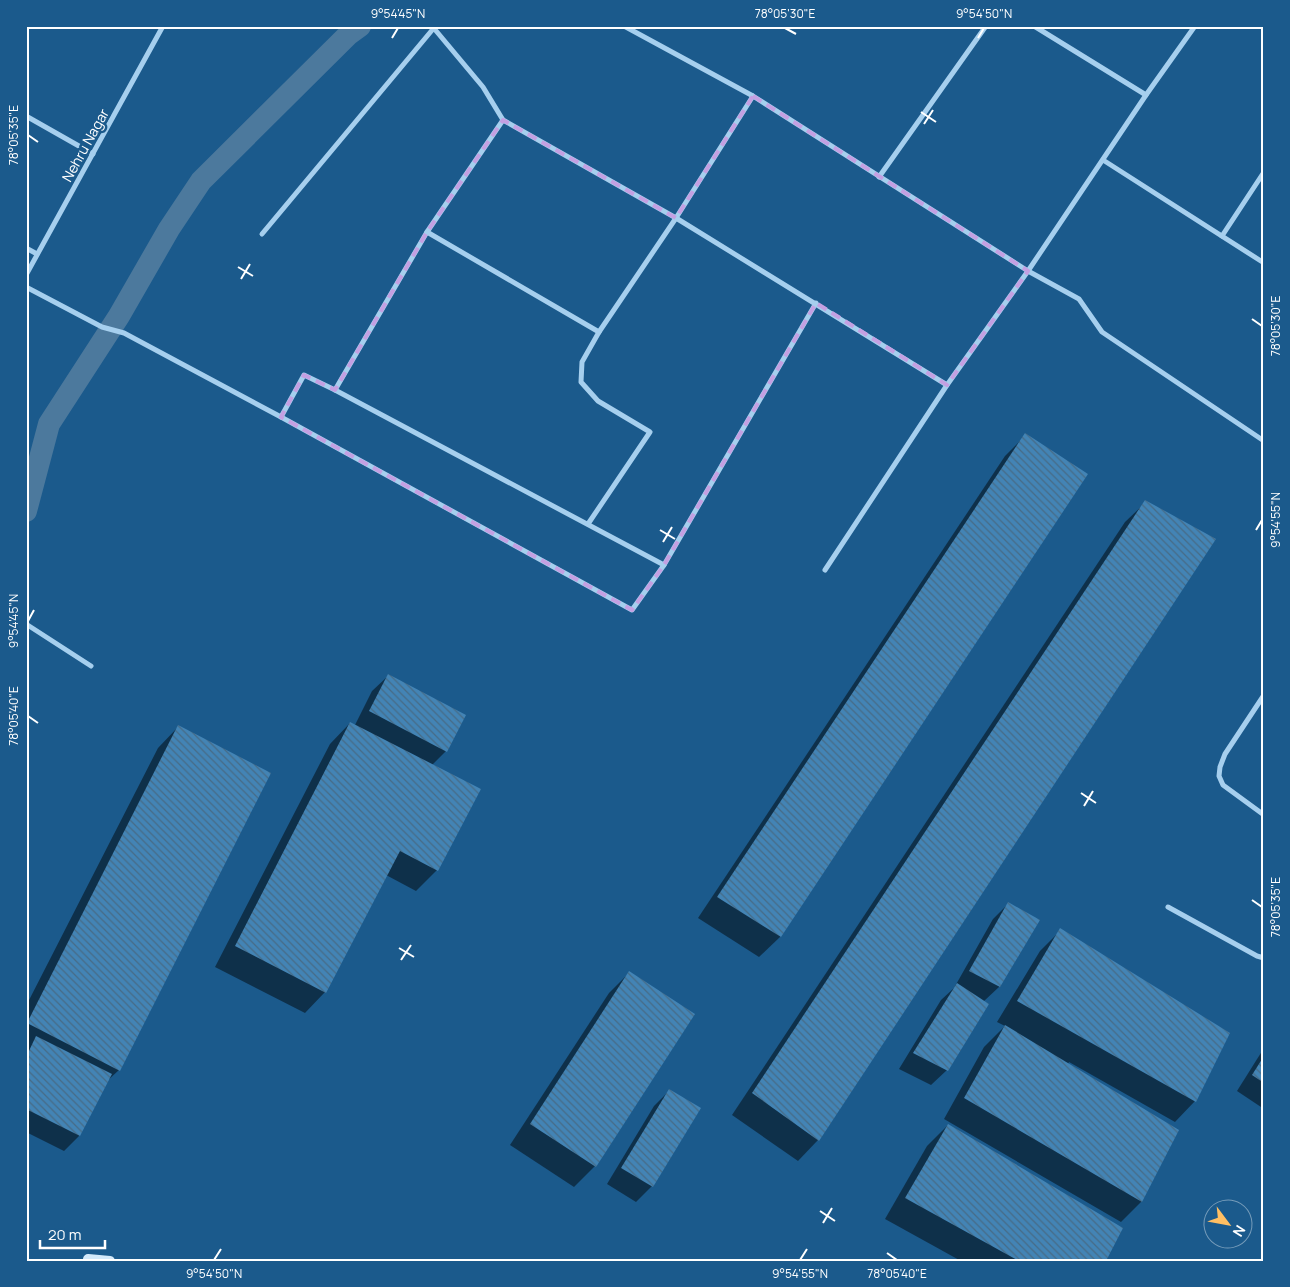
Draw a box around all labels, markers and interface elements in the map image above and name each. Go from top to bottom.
text: 9°54'45"N [371,5,425,22]
text: 78°05'30"E [755,5,816,22]
text: 9°54'50"N [956,5,1012,22]
text: 78°05'35"E [5,105,22,165]
street label: Nehru Nagar [57,105,113,185]
text: 78°05'30"E [1267,295,1284,356]
text: 9°54'55"N [1267,492,1284,548]
text: 9°54'45"N [5,594,22,648]
text: 78°05'40"E [5,686,22,746]
text: 78°05'35"E [1267,877,1284,937]
north arrow [1202,1200,1252,1250]
scale bar [40,1217,105,1249]
text: N [1229,1222,1250,1240]
text: 20 m [48,1224,81,1245]
text: 9°54'50"N [186,1265,242,1282]
text: 9°54'55"N [772,1265,828,1282]
text: 78°05'40"E [867,1265,927,1282]

